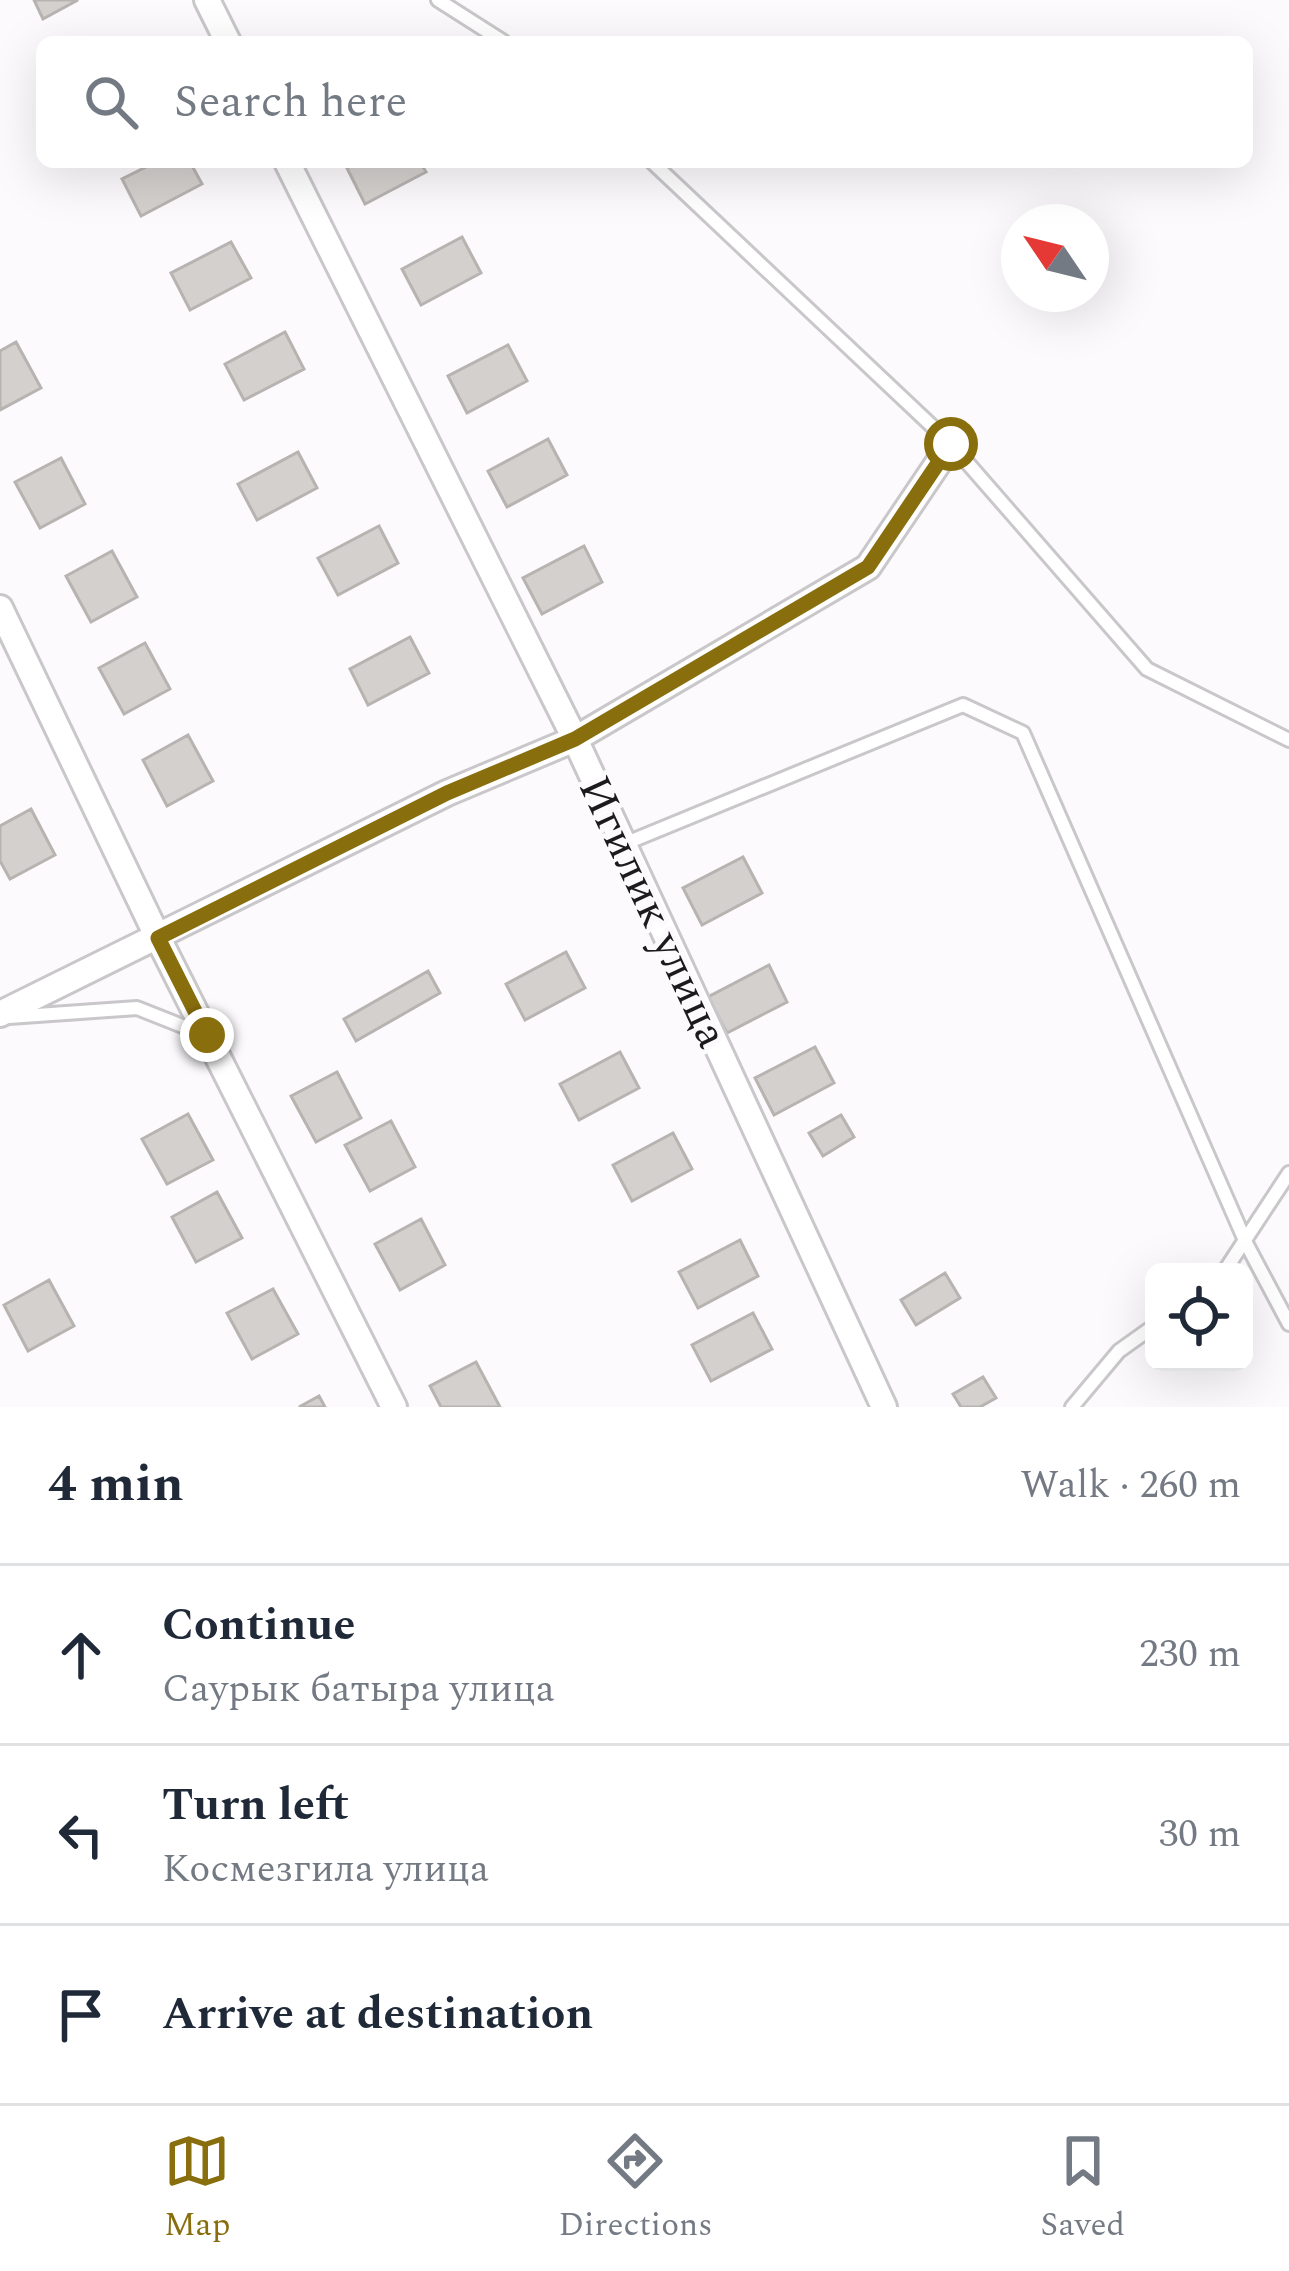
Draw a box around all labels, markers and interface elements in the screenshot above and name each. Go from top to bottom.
search box [36,36,1253,168]
text: Search here [174,68,407,137]
icon: search [78,69,144,135]
north arrow [1001,204,1109,312]
route start [924,417,978,471]
street label: Игилик улица [559,765,746,1060]
route end [180,1008,234,1062]
map controls [1145,1263,1253,1371]
button: locate [1145,1263,1253,1371]
text: 4 min [48,1446,184,1524]
text: Walk · 260 m [1020,1456,1241,1515]
text: Continue [162,1591,355,1660]
icon: ahead [48,1622,114,1688]
text: 230 m [1139,1625,1241,1684]
text: Саурык батыра улица [162,1660,555,1719]
text: Turn left [162,1771,349,1840]
icon: left [48,1802,114,1868]
text: 30 m [1159,1805,1241,1864]
text: Космезгила улица [162,1840,489,1899]
text: Arrive at destination [162,1980,593,2049]
icon: arrive [48,1982,114,2048]
tab: Map [164,2128,230,2250]
tab: Directions [558,2128,712,2250]
tab: Saved [1040,2128,1125,2250]

